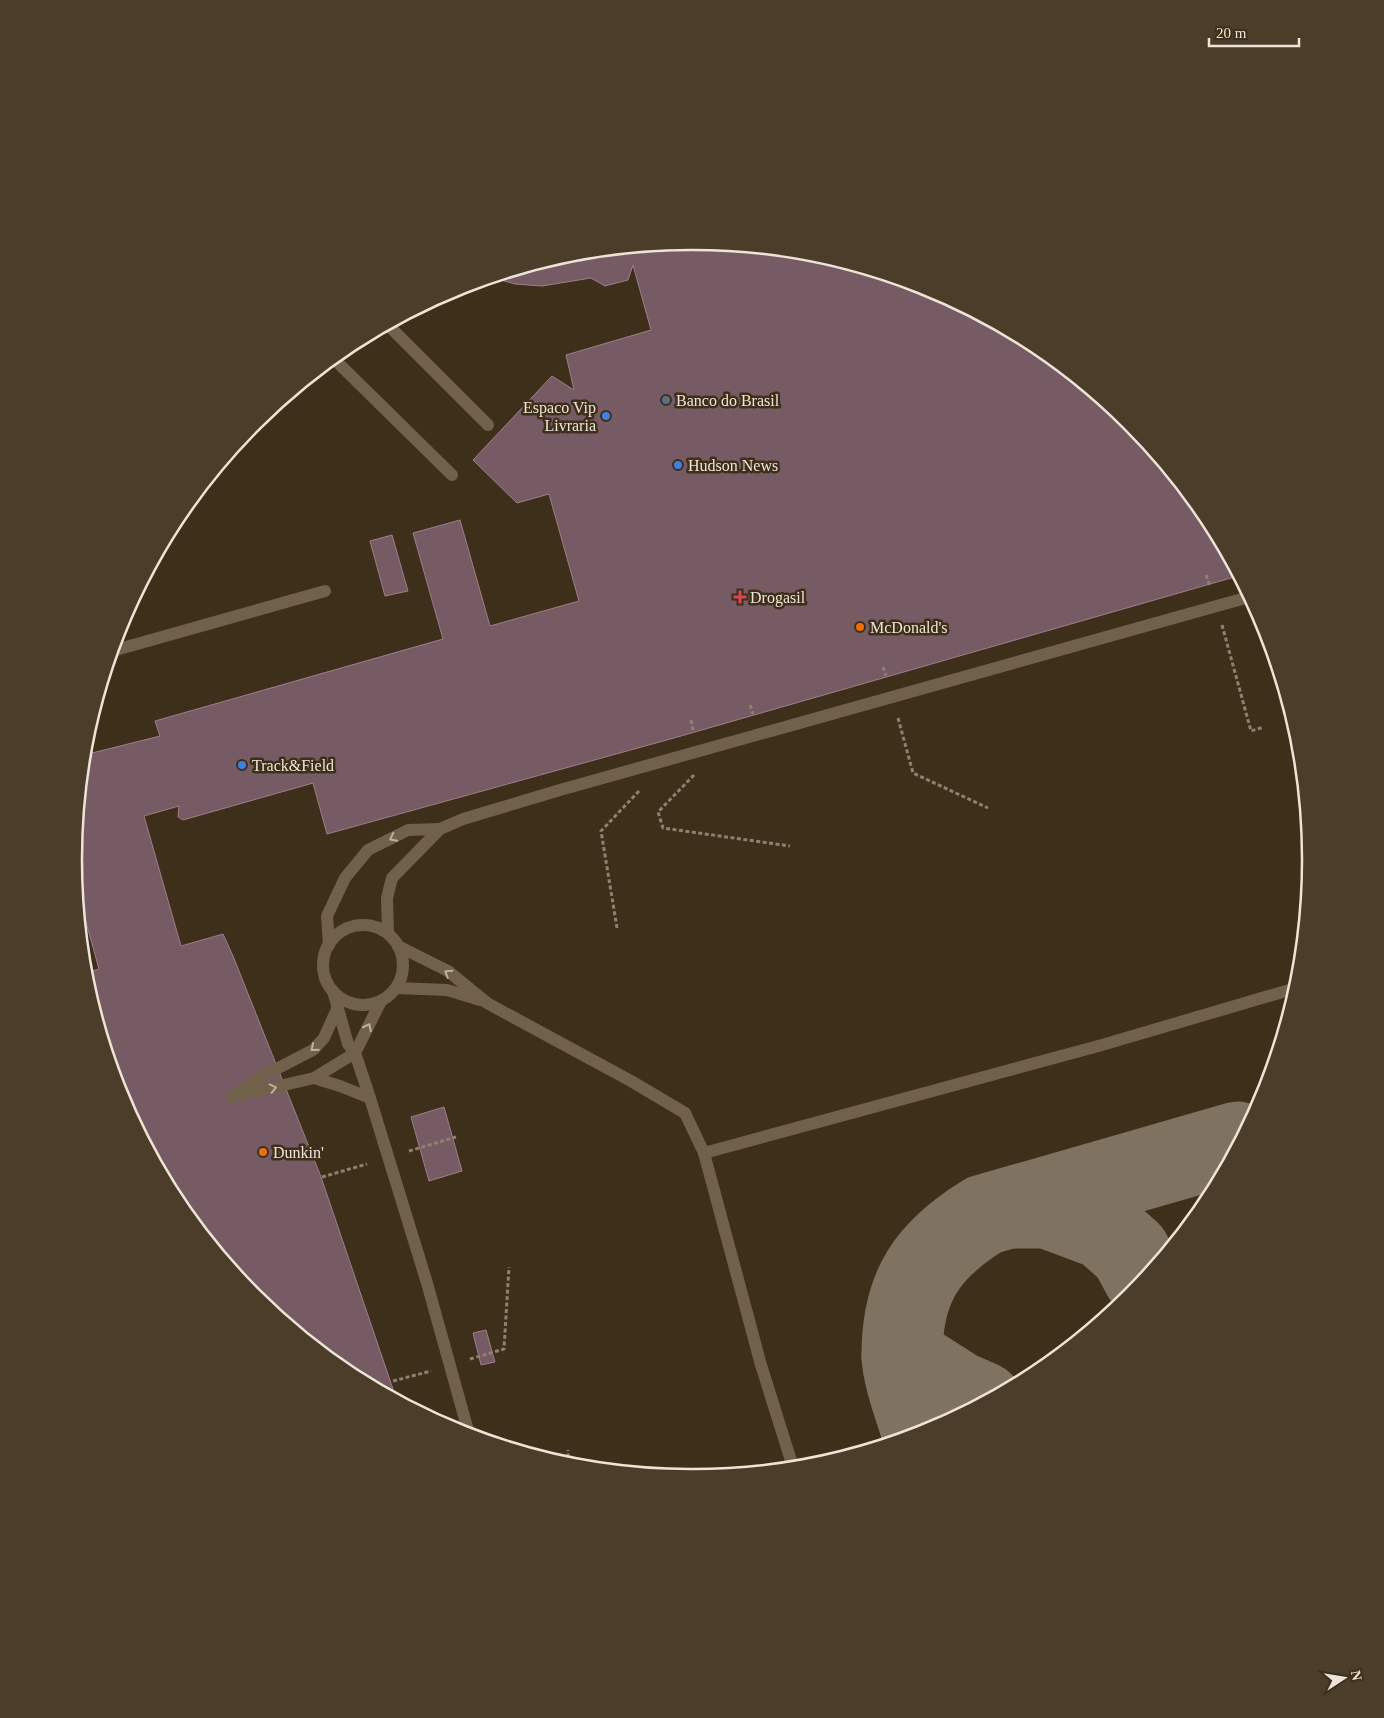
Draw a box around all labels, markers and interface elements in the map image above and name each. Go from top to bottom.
scale bar [1209,15,1299,47]
text: 20 m [1216,25,1247,41]
place label: Banco do Brasil [676,392,780,409]
marker: Banco do Brasil [660,394,672,406]
place label: Espaco Vip Livraria [523,399,596,434]
marker: Espaco Vip Livraria [600,410,612,422]
place label: Hudson News [688,457,778,474]
marker: Hudson News [672,459,684,471]
place label: Drogasil [750,589,806,607]
marker: Drogasil [734,591,746,603]
place label: McDonald's [870,619,948,636]
marker: McDonald's [854,621,866,633]
place label: Track&Field [252,757,334,774]
marker: Track&Field [236,759,248,771]
one-way arrow [389,831,398,842]
one-way arrow [445,970,454,979]
one-way arrow [362,1023,372,1032]
one-way arrow [310,1042,319,1051]
one-way arrow [268,1083,277,1093]
place label: Dunkin' [273,1144,324,1161]
marker: Dunkin' [257,1146,269,1158]
north arrow [1319,1653,1369,1703]
text: N [1348,1669,1365,1682]

